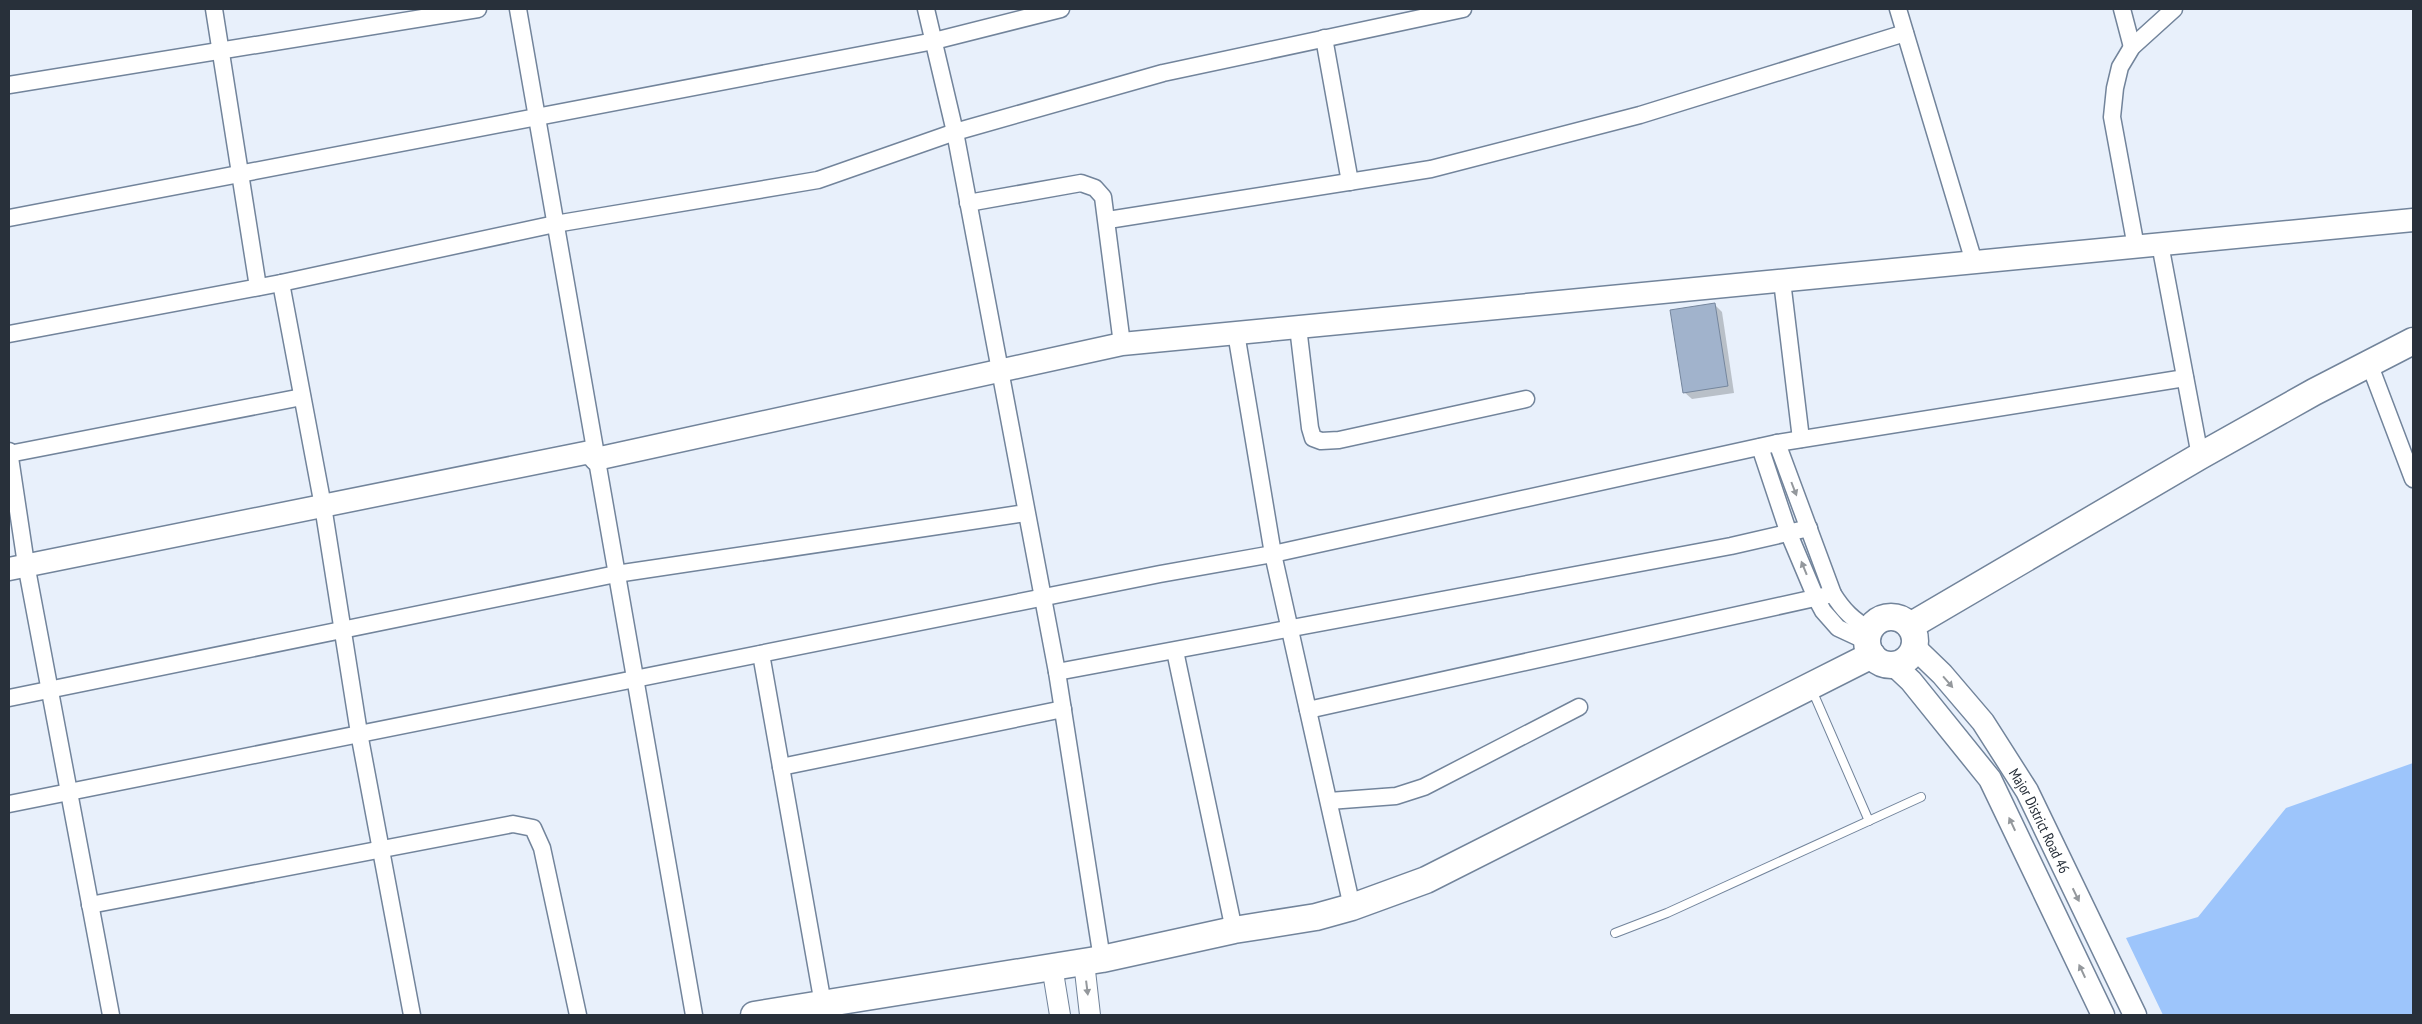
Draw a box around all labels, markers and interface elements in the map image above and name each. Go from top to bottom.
one-way arrow [1790,482,1798,497]
one-way arrow [1799,561,1807,576]
one-way arrow [1942,675,1954,687]
street label: Major District Road 46 [2005,764,2075,876]
one-way arrow [2008,817,2016,831]
one-way arrow [2073,888,2081,902]
one-way arrow [2078,964,2086,978]
one-way arrow [1083,981,1091,997]

